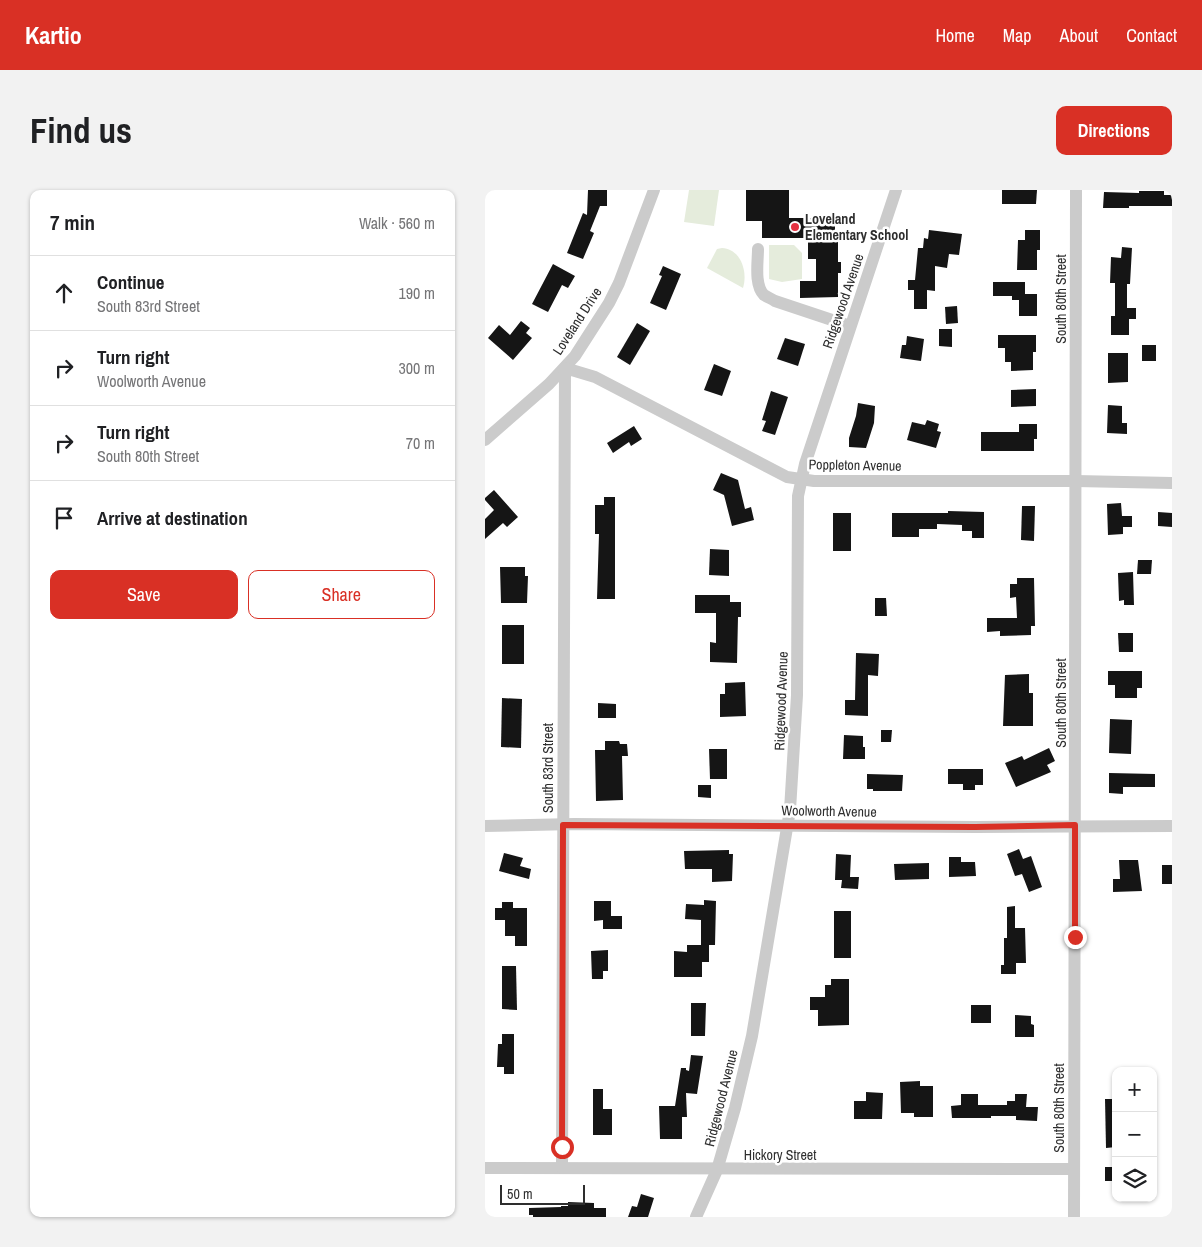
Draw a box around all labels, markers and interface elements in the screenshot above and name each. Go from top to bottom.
text: Kartio [25,19,82,51]
text: Home [935,23,975,48]
text: Map [1003,23,1032,48]
text: About [1060,23,1098,48]
text: Contact [1126,23,1177,48]
button: Directions [1056,106,1172,155]
text: Find us [30,107,132,154]
text: 7 min [50,208,95,237]
place label: Loveland Elementary School [805,210,908,244]
text: Walk · 560 m [359,212,435,234]
marker: Loveland Elementary School [789,221,801,233]
street label: Ridgewood Avenue [818,251,868,351]
street label: South 80th Street [1052,254,1070,344]
text: Continue [97,269,165,295]
icon: ahead [50,279,78,307]
text: 190 m [399,282,435,304]
street label: Loveland Drive [548,284,606,358]
text: South 83rd Street [97,295,200,317]
text: Turn right [97,344,169,370]
icon: right [50,354,78,382]
text: 300 m [399,357,435,379]
text: Woolworth Avenue [97,370,206,392]
text: Turn right [97,419,169,445]
icon: right [50,429,78,457]
text: 70 m [406,432,435,454]
text: South 80th Street [97,445,199,467]
street label: Poppleton Avenue [808,455,902,475]
icon: arrive [50,504,78,532]
text: Arrive at destination [97,505,248,531]
button: Save [50,570,238,619]
button: Share [248,570,435,619]
street label: Ridgewood Avenue [770,651,792,751]
street label: South 80th Street [1052,658,1070,748]
street label: South 83rd Street [539,723,557,813]
street label: Woolworth Avenue [781,801,877,821]
route end [1064,926,1087,949]
street label: Ridgewood Avenue [700,1048,742,1148]
street label: South 80th Street [1050,1063,1068,1153]
map controls [1112,1067,1157,1202]
button: + [1112,1067,1157,1112]
button: − [1112,1112,1157,1157]
route start [551,1136,574,1159]
street label: Hickory Street [744,1146,816,1164]
button: layers [1112,1157,1157,1202]
scale bar [500,1182,585,1205]
text: 50 m [507,1185,533,1203]

